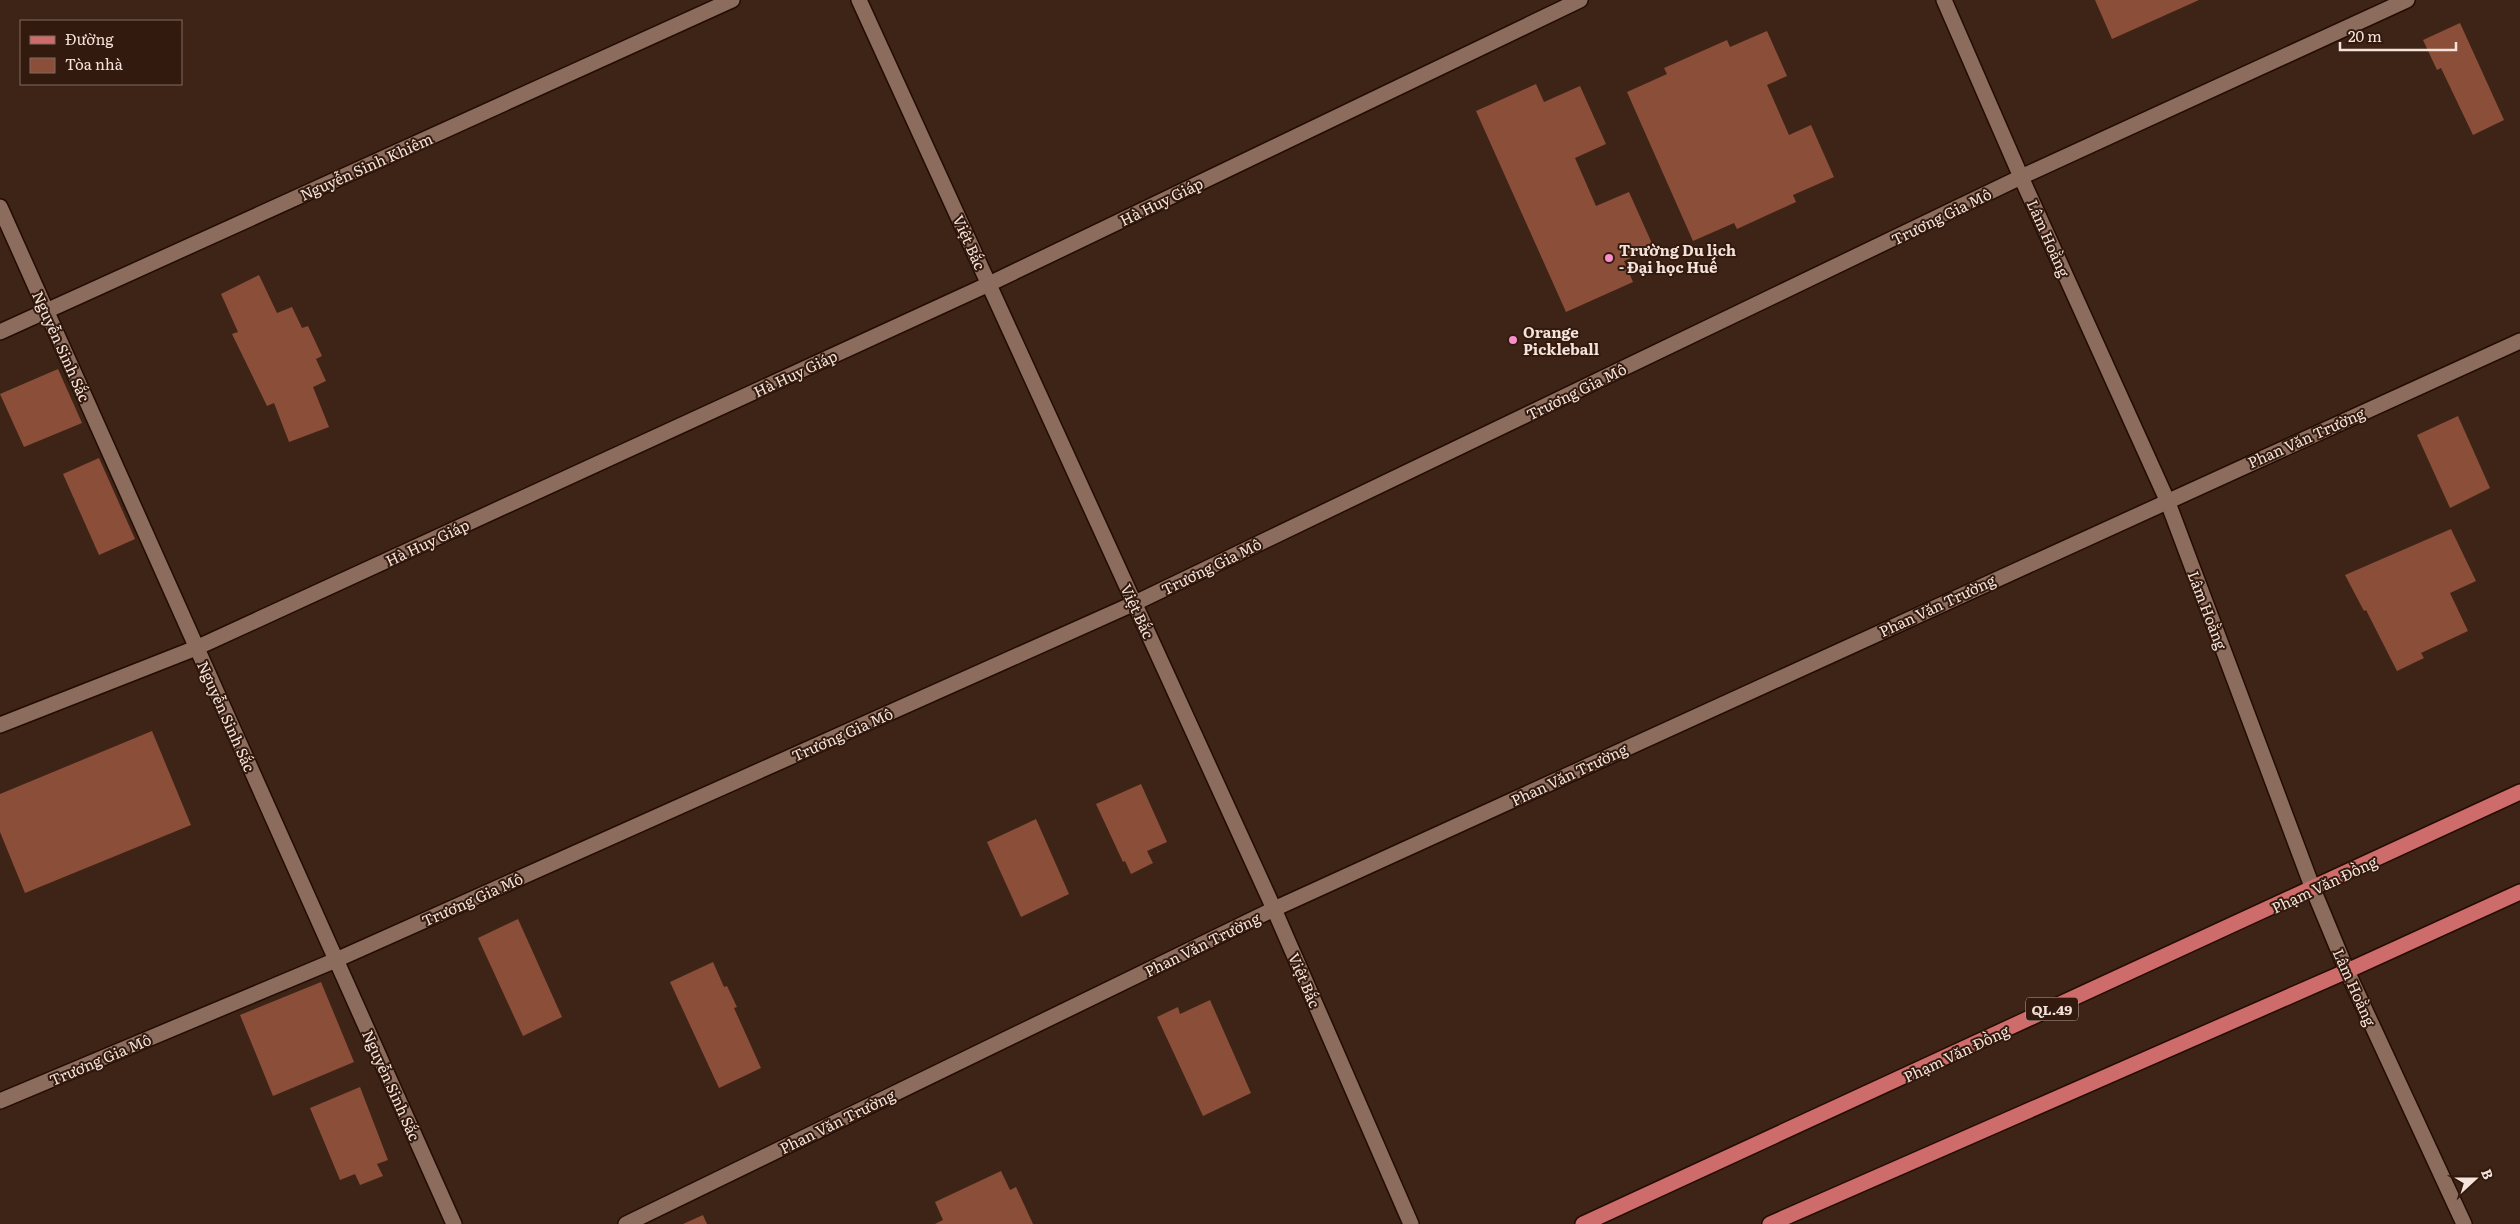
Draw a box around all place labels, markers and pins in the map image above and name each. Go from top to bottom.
place label: Trường Du lịch - Đại học Huế [1619,238,1736,278]
marker: Trường Du lịch - Đại học Huế [1603,252,1615,264]
place label: Orange Pickleball [1523,320,1600,360]
marker: Orange Pickleball [1507,334,1519,346]

